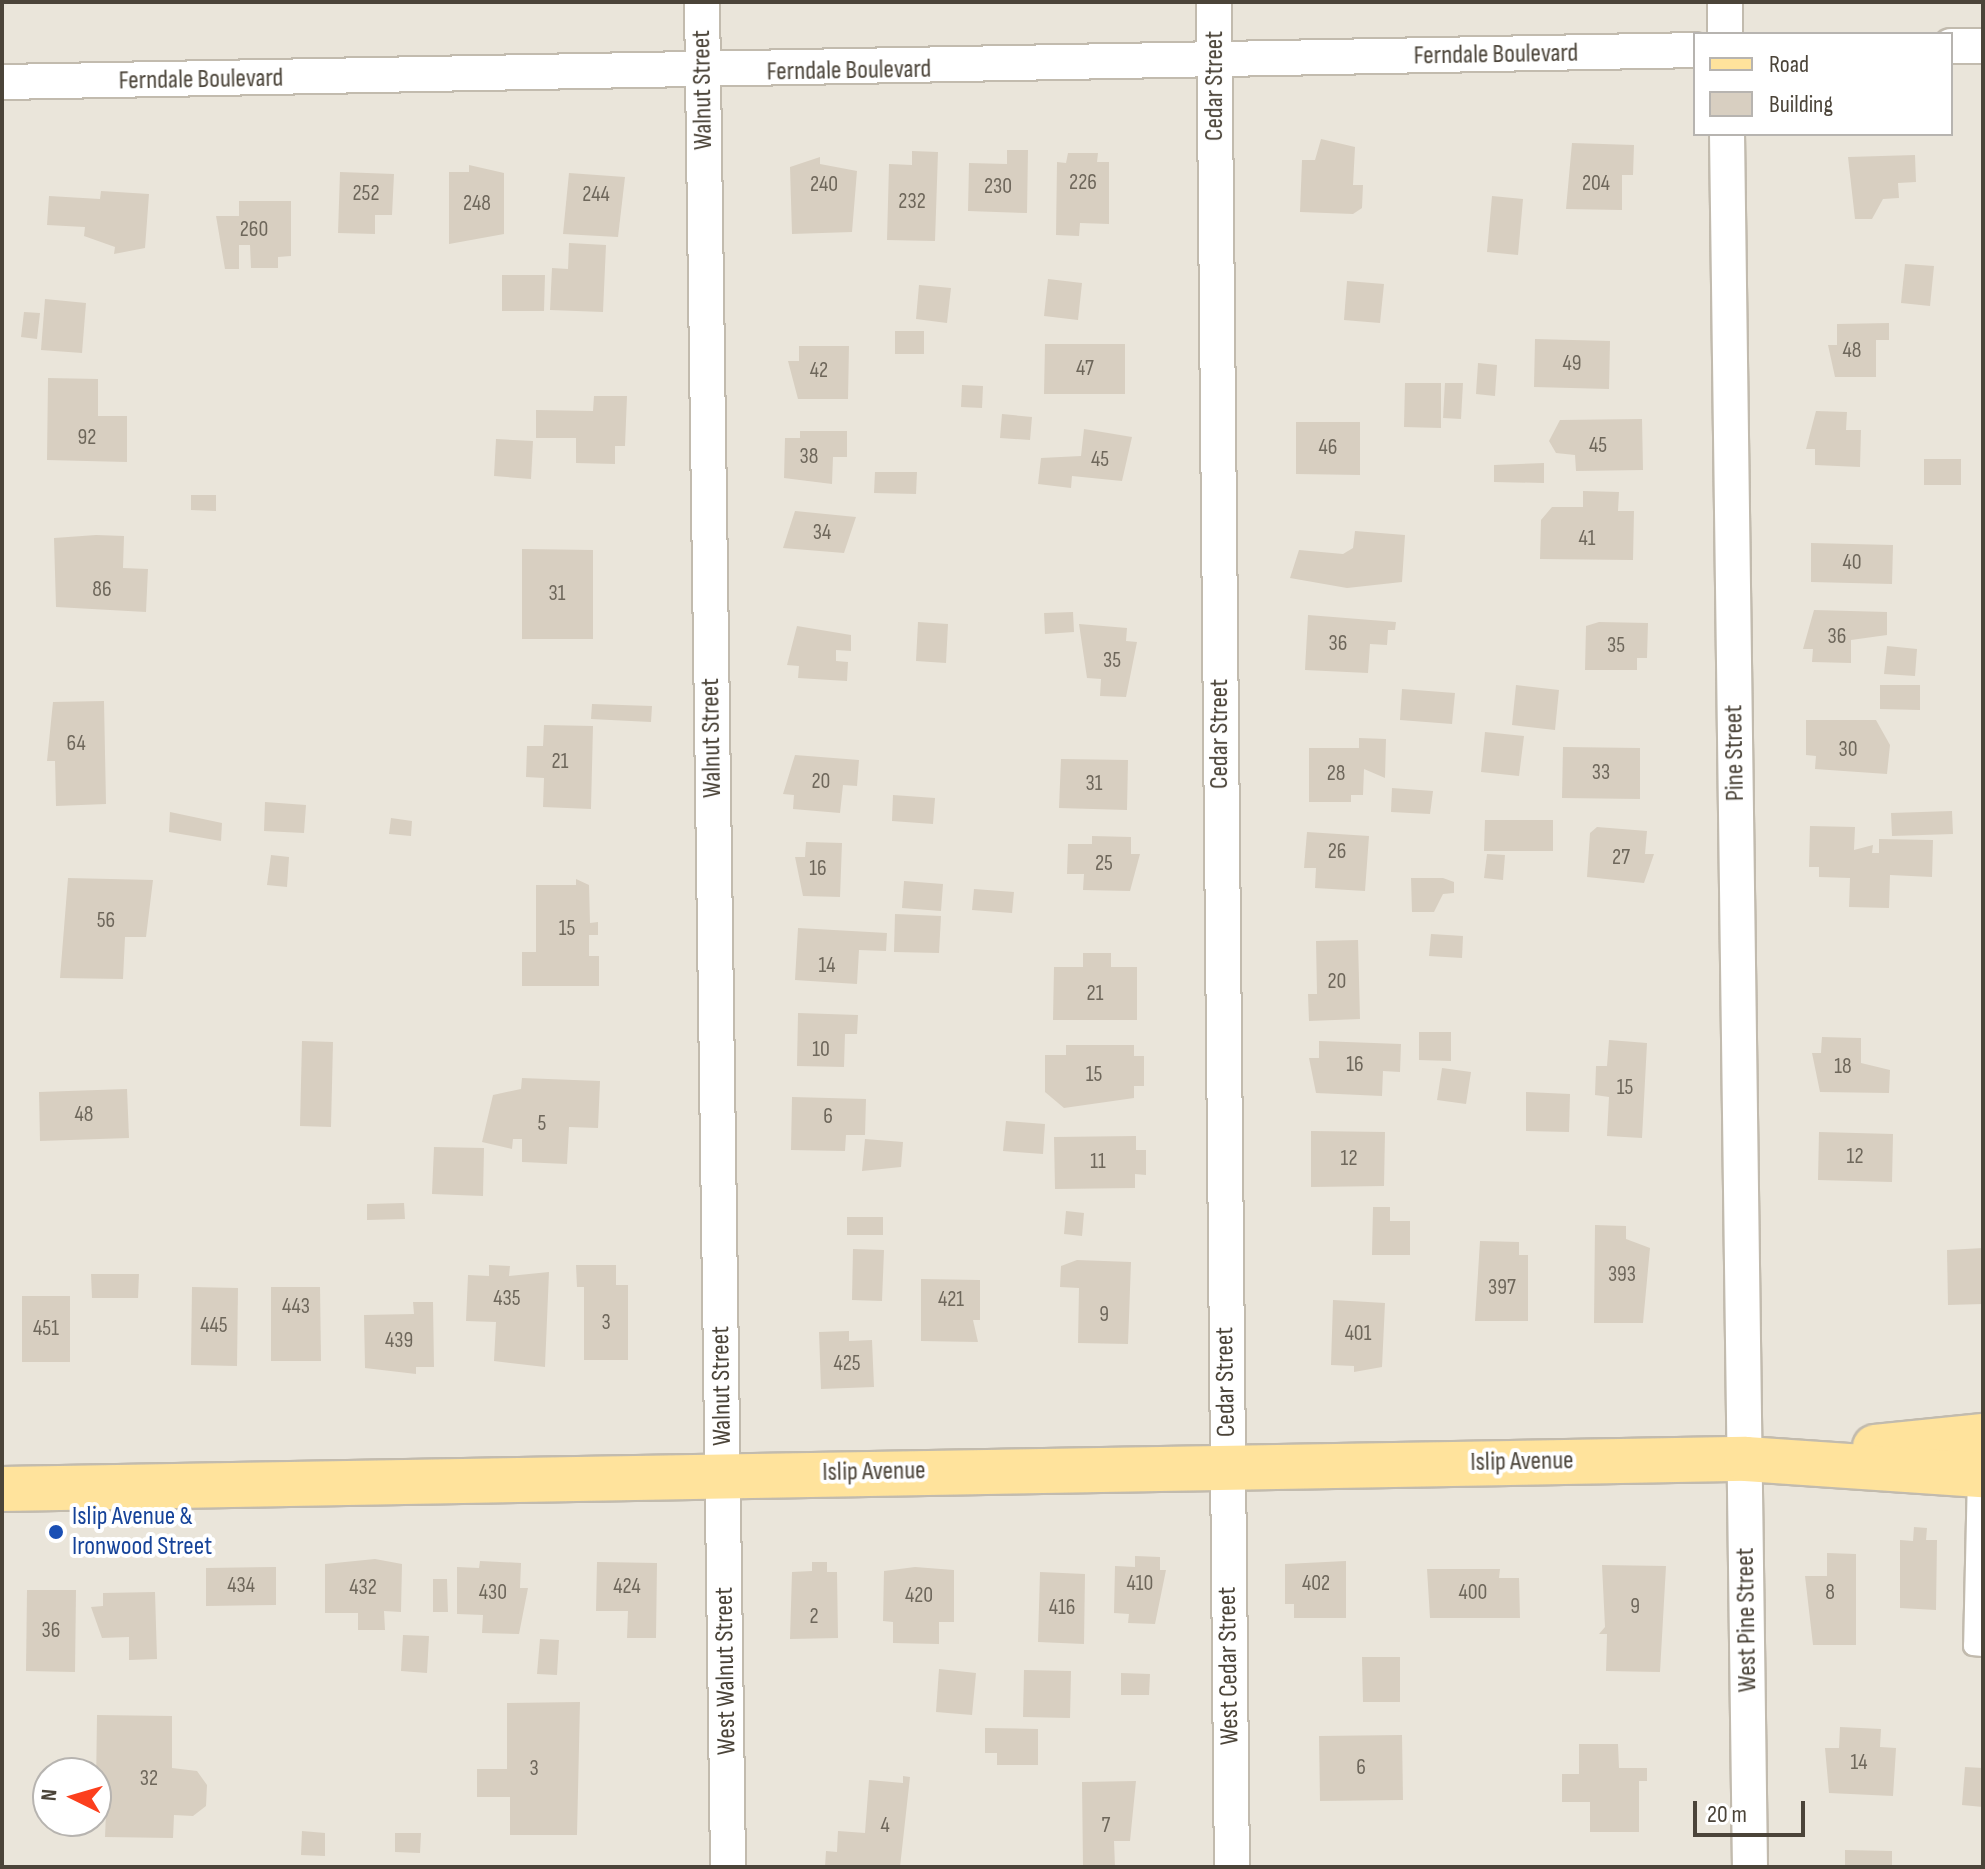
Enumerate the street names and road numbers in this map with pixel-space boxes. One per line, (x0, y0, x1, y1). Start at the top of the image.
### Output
street label: Walnut Street (686, 30, 720, 150)
street label: Cedar Street (1199, 31, 1231, 141)
street label: Ferndale Boulevard (1413, 38, 1579, 72)
street label: Ferndale Boulevard (766, 54, 932, 88)
street label: Ferndale Boulevard (118, 63, 284, 97)
street label: Walnut Street (695, 678, 729, 798)
street label: Cedar Street (1204, 679, 1236, 789)
street label: Pine Street (1719, 705, 1751, 801)
street label: Walnut Street (705, 1326, 739, 1446)
street label: Cedar Street (1209, 1327, 1243, 1437)
street label: Islip Avenue (1470, 1446, 1574, 1478)
street label: Islip Avenue (822, 1456, 926, 1488)
street label: West Pine Street (1730, 1547, 1764, 1693)
street label: West Walnut Street (709, 1587, 743, 1755)
street label: West Cedar Street (1212, 1587, 1246, 1745)

